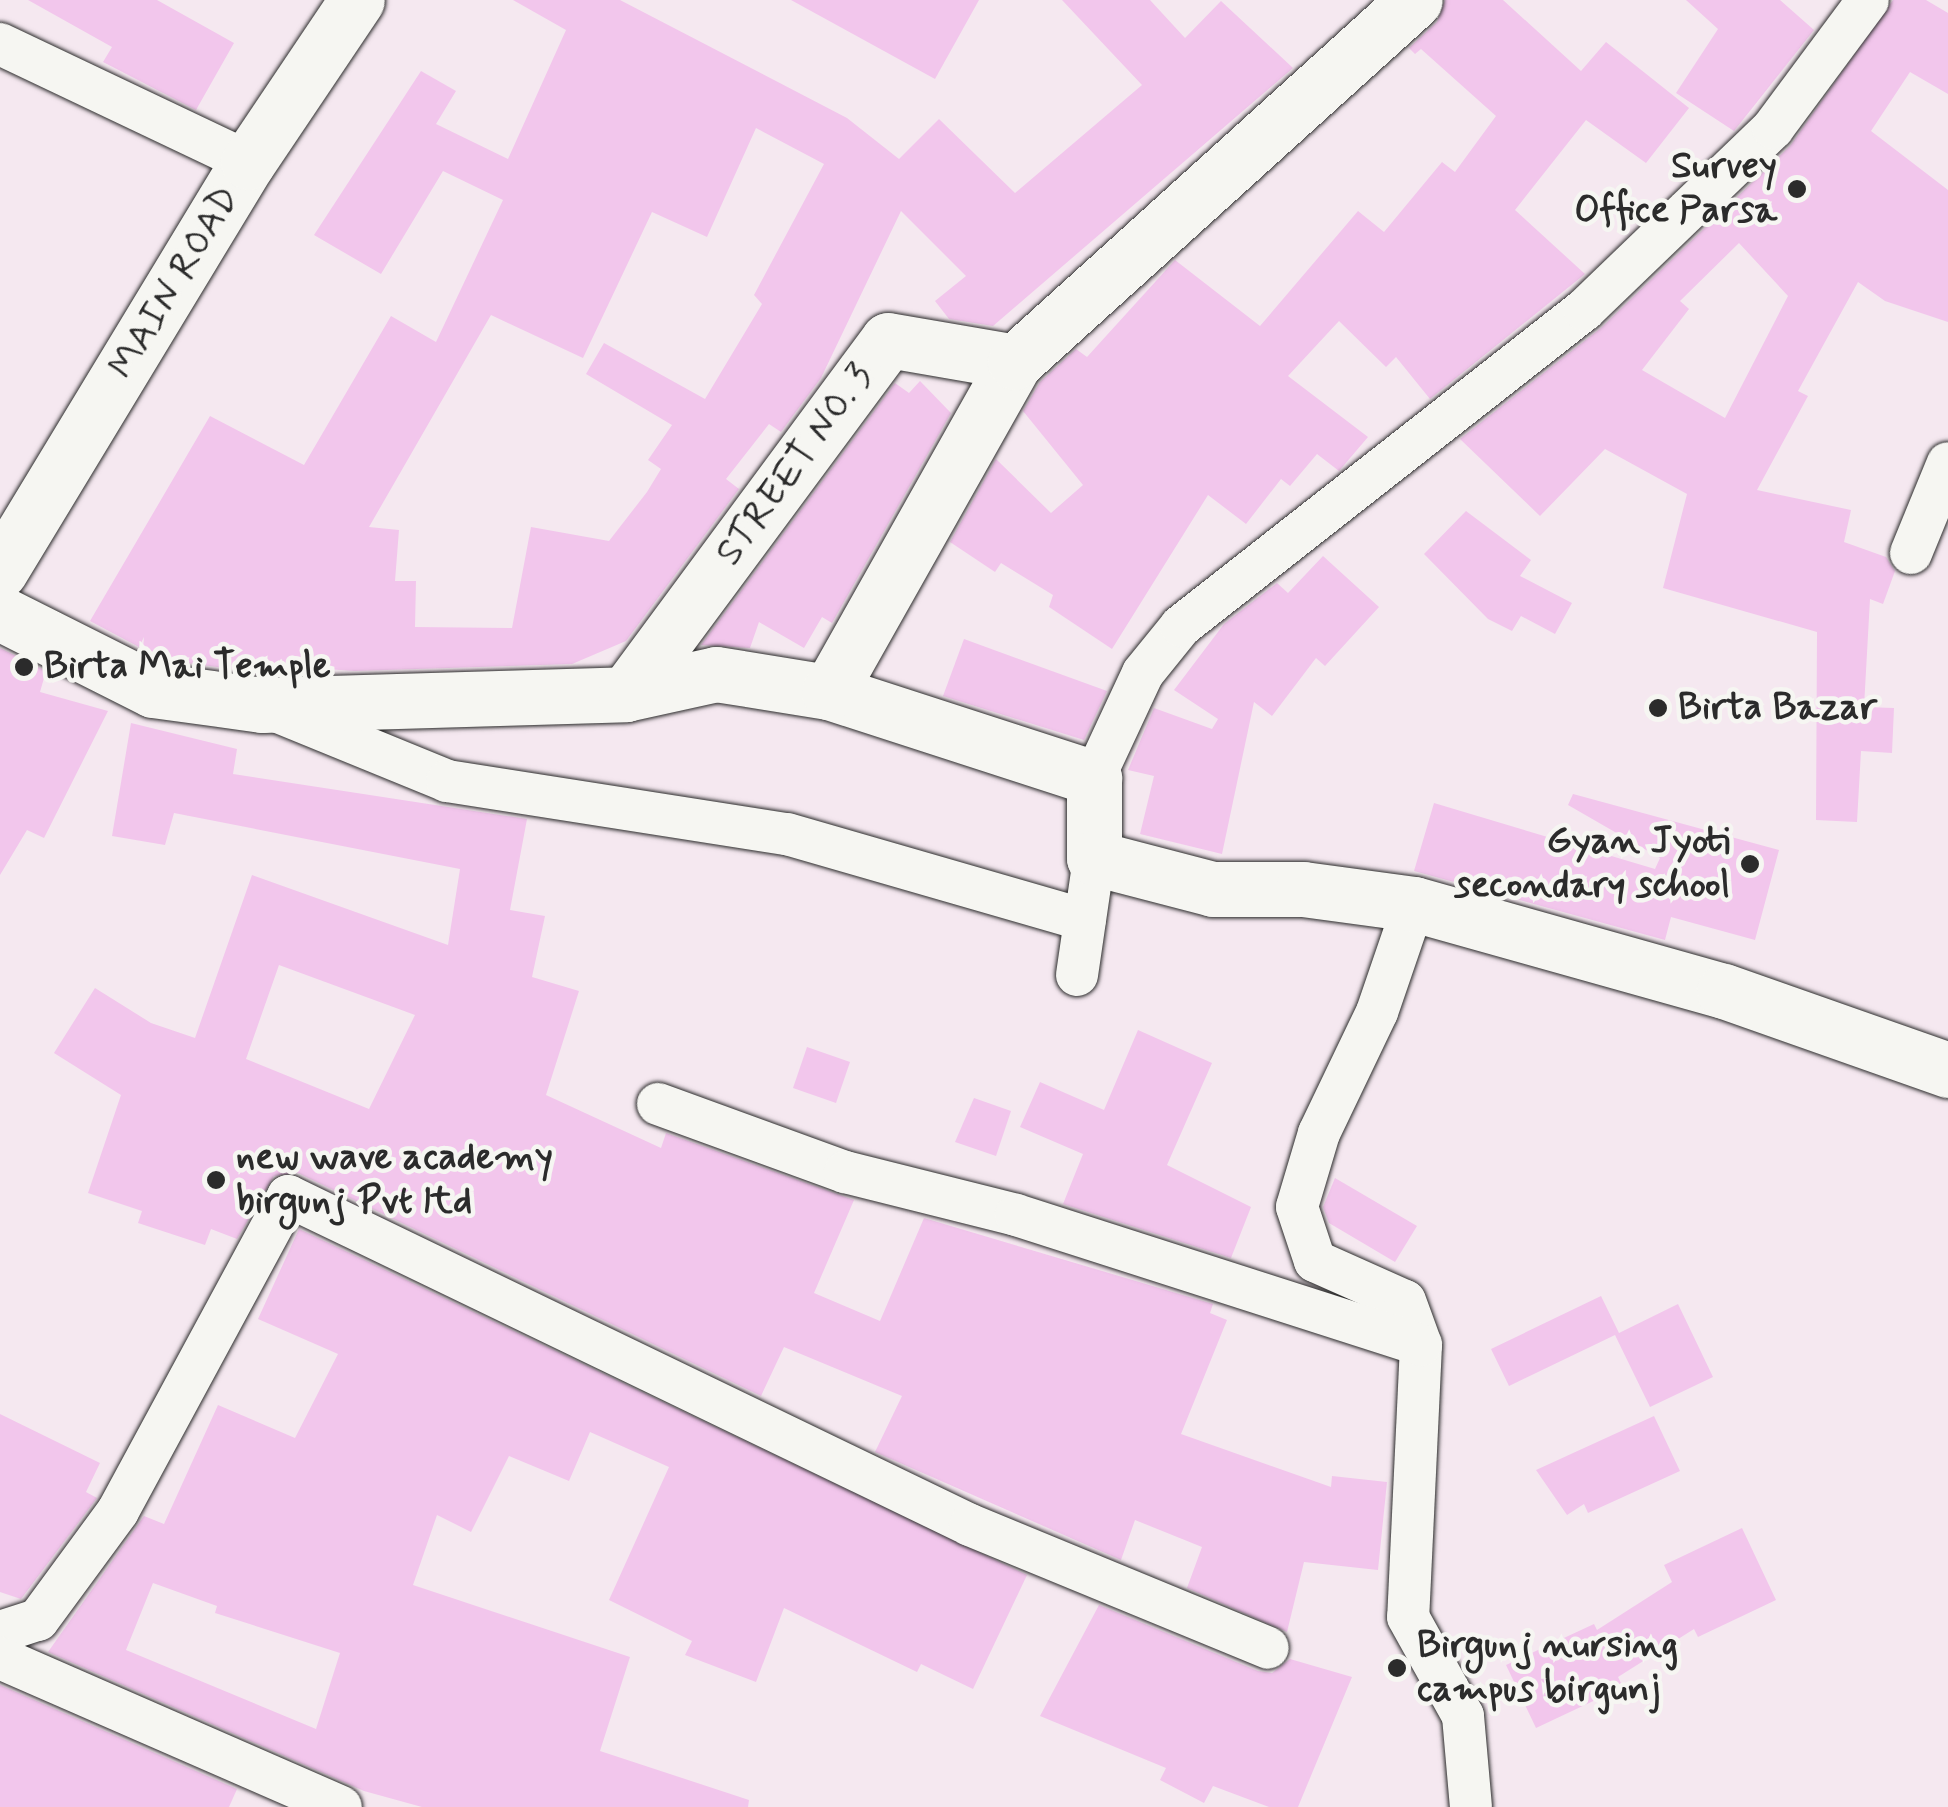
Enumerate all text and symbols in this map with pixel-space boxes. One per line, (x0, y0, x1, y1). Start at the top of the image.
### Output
place label: Survey Office Parsa (1582, 144, 1777, 233)
marker: Survey Office Parsa (1786, 178, 1808, 200)
street label: MAIN ROAD (101, 180, 249, 386)
street label: STREET NO. 3 (706, 355, 884, 575)
place label: Birta Mai Temple (44, 644, 323, 690)
marker: Birta Mai Temple (13, 656, 35, 678)
place label: Birta Bazar (1678, 685, 1873, 731)
marker: Birta Bazar (1647, 697, 1669, 719)
place label: Gyan Jyoti secondary school (1454, 819, 1730, 908)
marker: Gyan Jyoti secondary school (1739, 853, 1761, 875)
place label: new wave academy birgunj Pvt ltd (236, 1135, 551, 1224)
marker: new wave academy birgunj Pvt ltd (205, 1169, 227, 1191)
place label: Birgunj nursing campus birgunj (1417, 1623, 1656, 1712)
marker: Birgunj nursing campus birgunj (1386, 1657, 1408, 1679)

